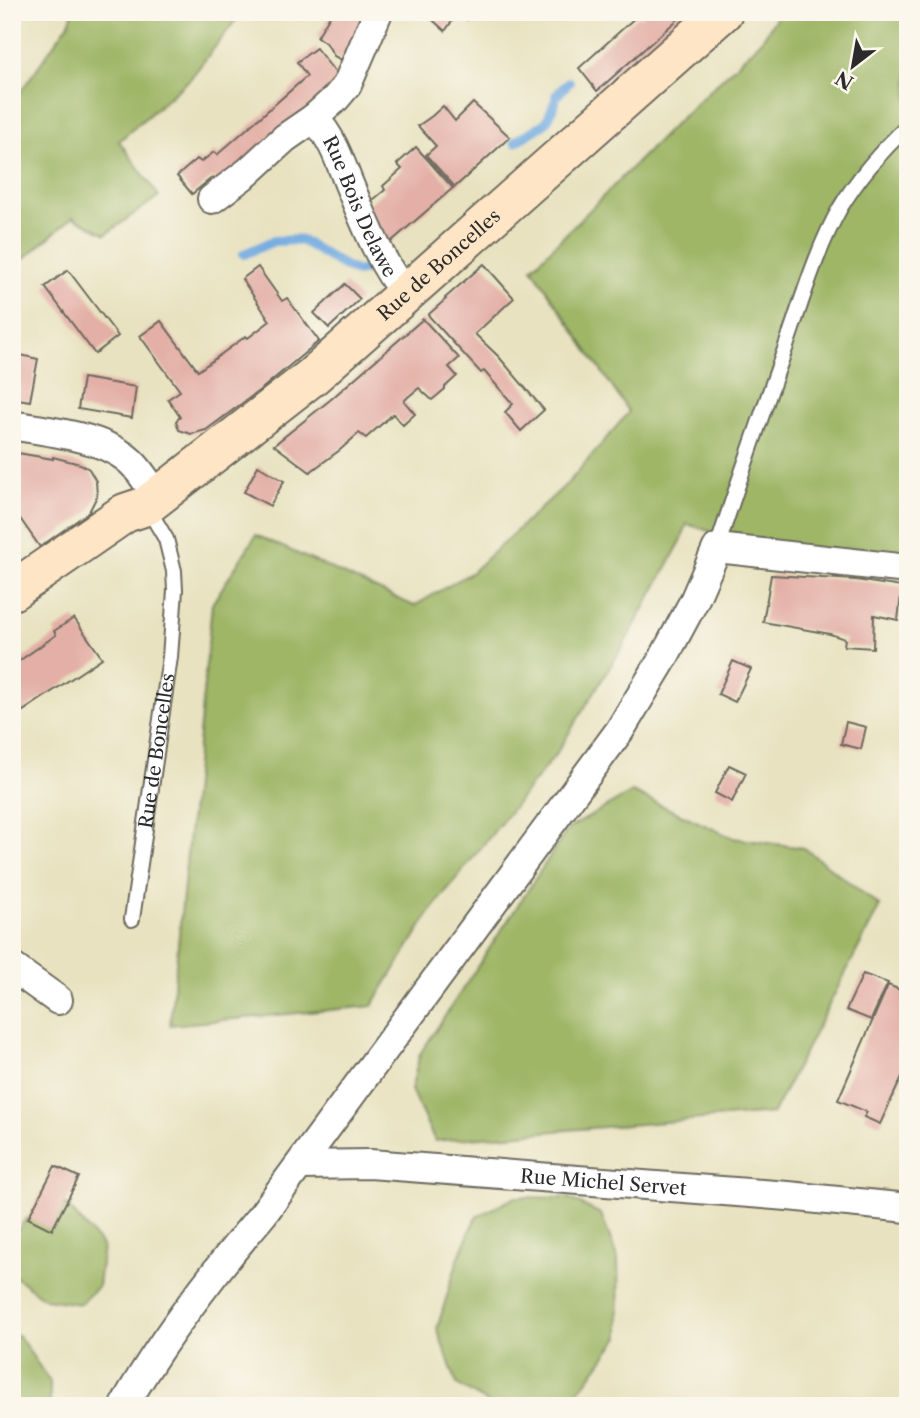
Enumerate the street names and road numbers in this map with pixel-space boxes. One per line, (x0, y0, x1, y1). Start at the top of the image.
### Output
street label: Rue Bois Delawe (318, 132, 402, 281)
street label: Rue de Boncelles (372, 204, 505, 325)
street label: Rue de Boncelles (134, 672, 179, 830)
street label: Rue Michel Servet (519, 1164, 688, 1200)

